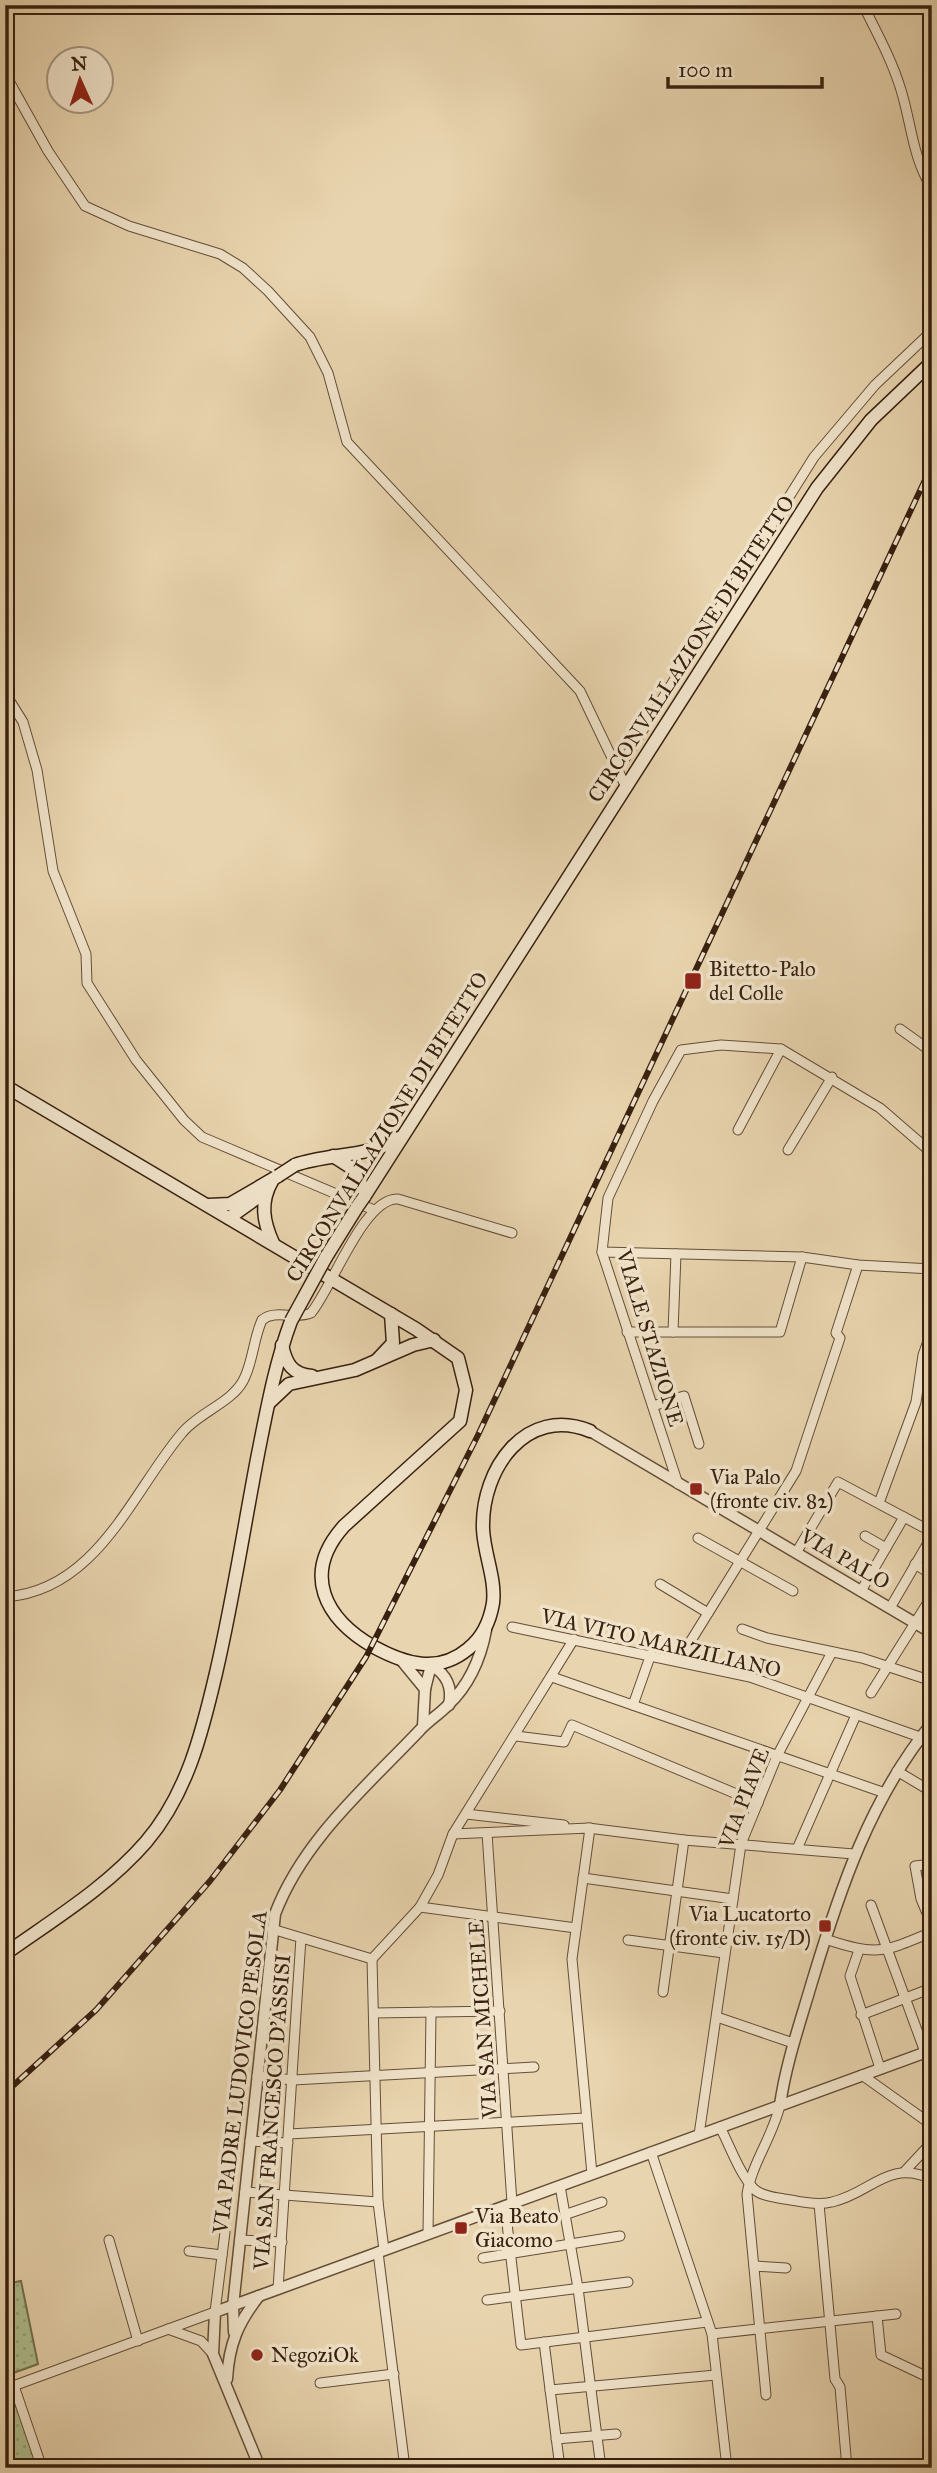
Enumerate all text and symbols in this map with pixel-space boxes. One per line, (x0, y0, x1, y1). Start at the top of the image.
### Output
north arrow (46, 46, 116, 116)
scale bar (668, 46, 822, 90)
text: N (70, 52, 88, 75)
text: 100 m (678, 57, 733, 83)
street label: CIRCONVALLAZIONE DI BITETTO (582, 491, 800, 807)
place label: Bitetto-Palo del Colle (709, 956, 816, 1006)
street label: CIRCONVALLAZIONE DI BITETTO (280, 967, 494, 1287)
marker: Bitetto-Palo del Colle (683, 971, 703, 991)
street label: VIALE STAZIONE (610, 1246, 689, 1430)
place label: Via Palo (fronte civ. 82) (709, 1464, 834, 1514)
marker: Via Palo (fronte civ. 82) (688, 1481, 704, 1497)
street label: VIA PALO (795, 1522, 895, 1595)
street label: VIA VITO MARZILIANO (537, 1602, 784, 1683)
street label: VIA PIAVE (713, 1744, 775, 1853)
place label: Via Lucatorto (fronte civ. 15/D) (669, 1901, 811, 1951)
street label: VIA PADRE LUDOVICO PESOLA (207, 1909, 273, 2236)
marker: Via Lucatorto (fronte civ. 15/D) (817, 1918, 833, 1934)
street label: VIA SAN MICHELE (463, 1919, 503, 2120)
street label: VIA SAN FRANCESCO D'ASSISI (248, 1953, 296, 2272)
place label: Via Beato Giacomo (474, 2203, 559, 2253)
marker: Via Beato Giacomo (453, 2220, 469, 2236)
place label: NegoziOk (271, 2342, 359, 2368)
marker: NegoziOk (249, 2347, 265, 2363)

